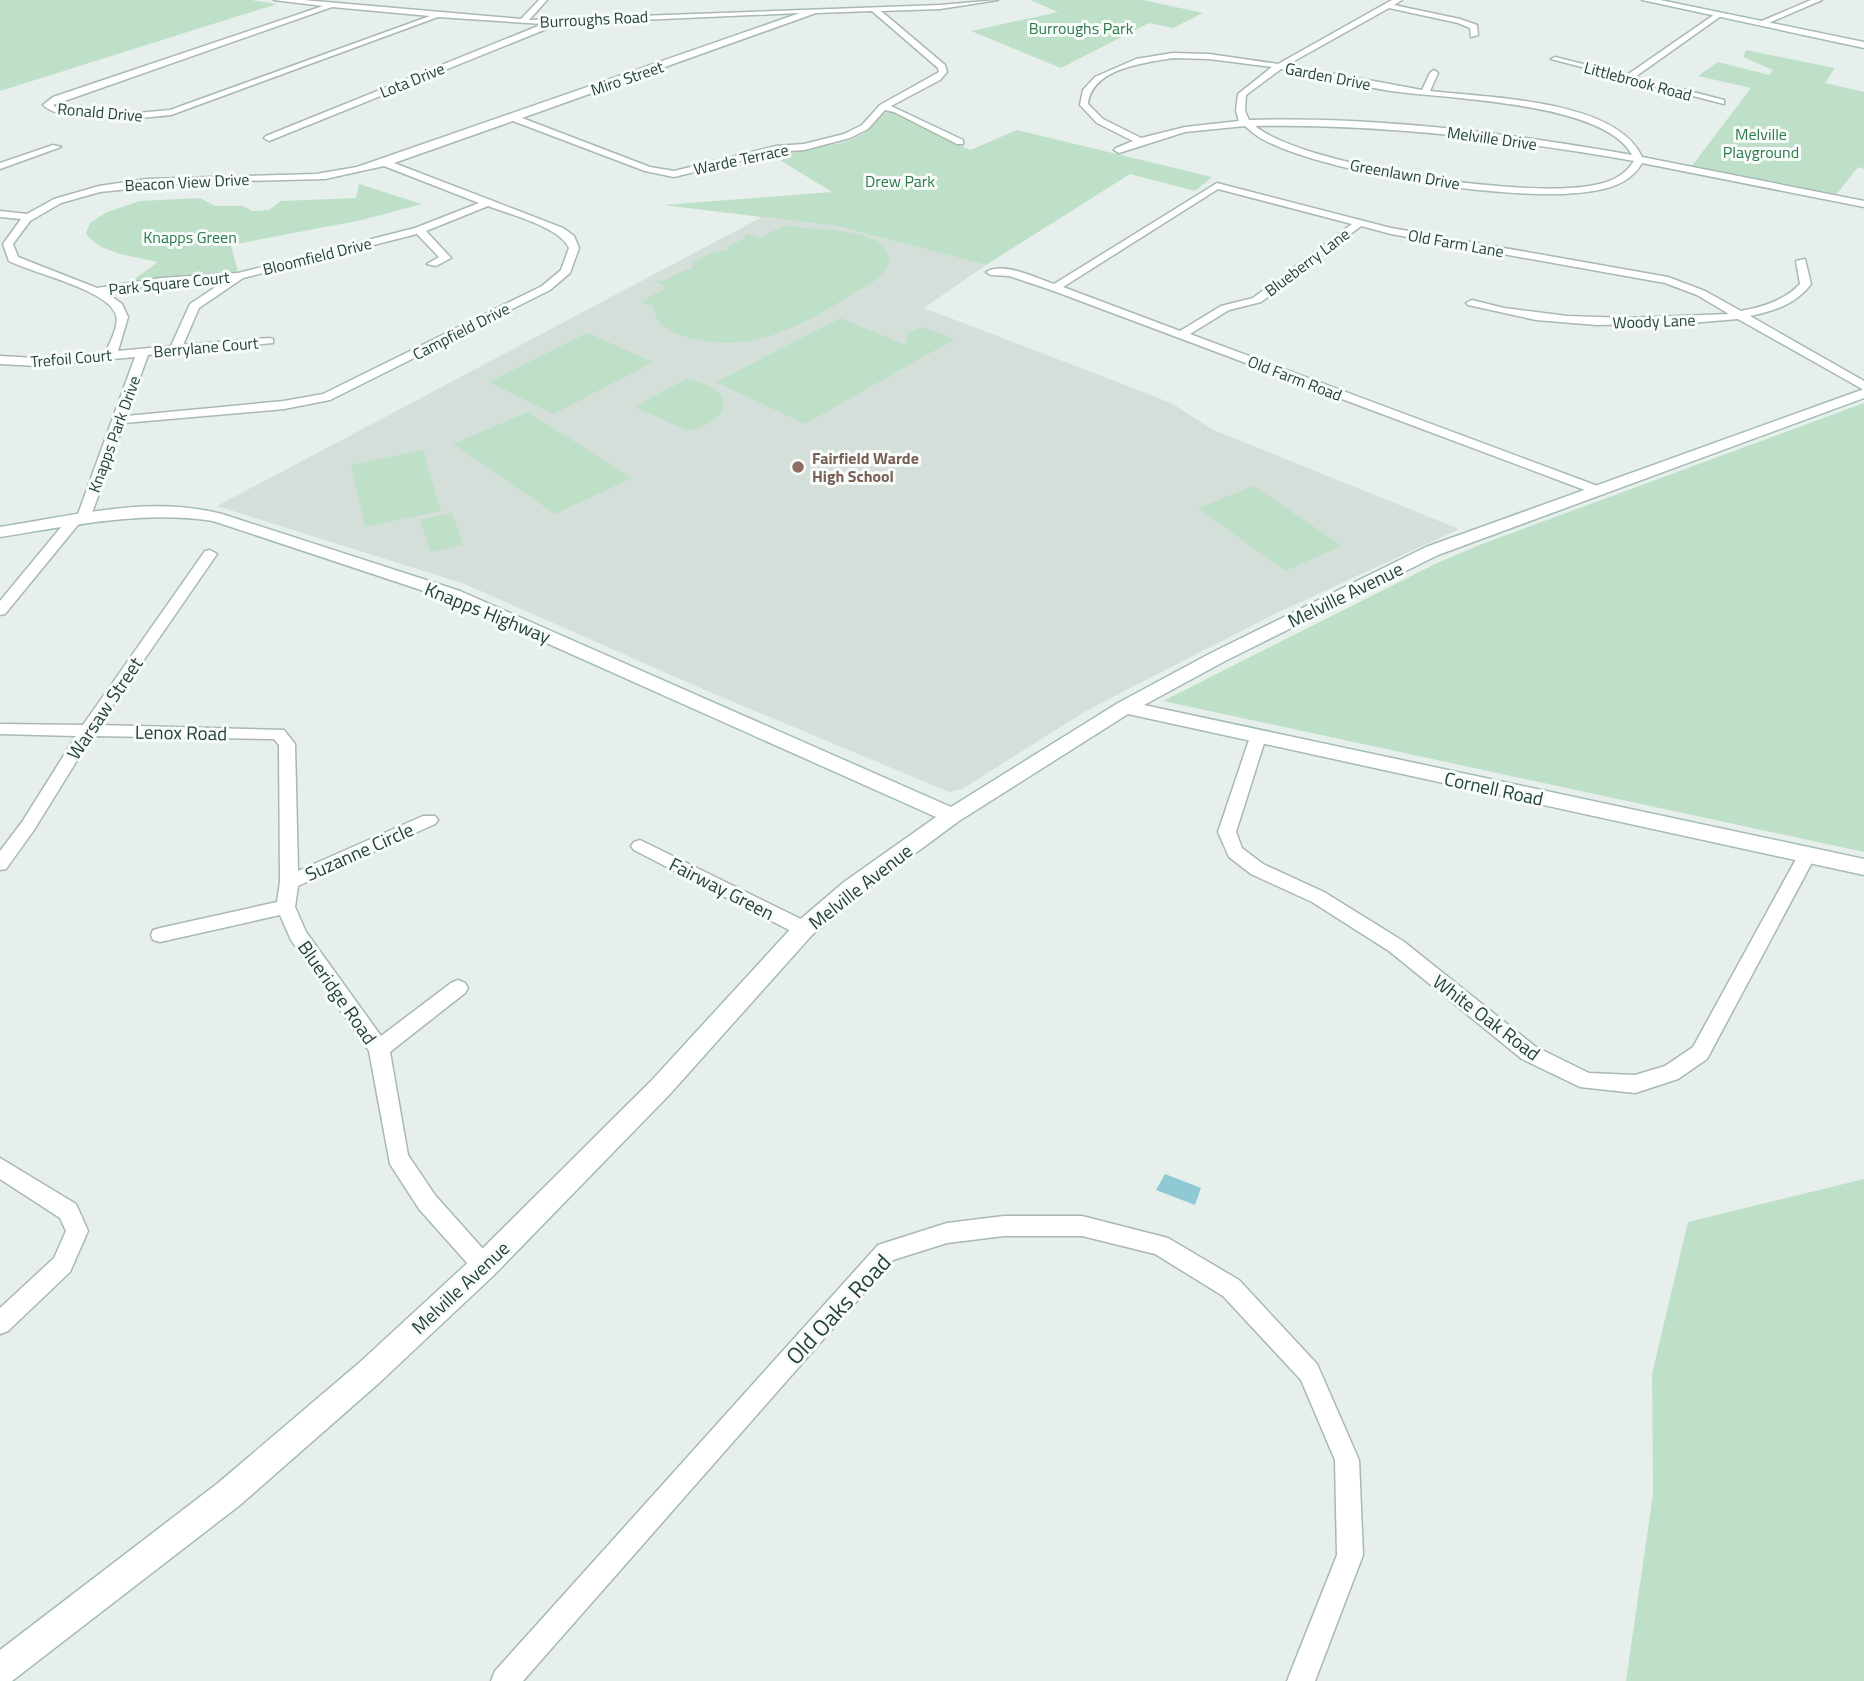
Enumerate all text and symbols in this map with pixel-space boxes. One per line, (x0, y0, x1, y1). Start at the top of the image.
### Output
street label: Burroughs Road (539, 4, 649, 34)
park label: Burroughs Park (1029, 16, 1134, 40)
street label: Miro Street (587, 54, 667, 102)
street label: Littlebrook Road (1581, 55, 1695, 107)
street label: Lota Drive (376, 56, 448, 104)
street label: Garden Drive (1283, 56, 1373, 96)
street label: Ronald Drive (56, 96, 144, 128)
street label: Melville Drive (1446, 120, 1538, 156)
park label: Melville Playground (1723, 122, 1799, 164)
street label: Warde Terrace (691, 137, 791, 181)
street label: Greenlawn Drive (1348, 153, 1462, 195)
street label: Beacon View Drive (124, 167, 250, 197)
park label: Drew Park (865, 169, 935, 193)
street label: Blueberry Lane (1259, 222, 1355, 302)
street label: Old Farm Lane (1406, 223, 1506, 263)
park label: Knapps Green (143, 225, 237, 249)
street label: Bloomfield Drive (260, 231, 374, 281)
street label: Park Square Court (107, 265, 231, 301)
street label: Campfield Drive (408, 296, 514, 366)
street label: Woody Lane (1612, 308, 1696, 334)
street label: Berrylane Court (153, 330, 260, 364)
street label: Trefoil Court (29, 342, 113, 374)
street label: Old Farm Road (1244, 349, 1346, 407)
street label: Knapps Park Drive (82, 372, 146, 496)
place label: Fairfield Warde High School (812, 446, 919, 488)
marker: Fairfield Warde High School (790, 459, 806, 475)
street label: Melville Avenue (1282, 554, 1408, 634)
street label: Knapps Highway (421, 574, 555, 650)
street label: Warsaw Street (59, 650, 149, 765)
street label: Lenox Road (134, 717, 228, 747)
street label: Cornell Road (1442, 763, 1546, 813)
street label: Suzanne Circle (300, 814, 418, 888)
street label: Melville Avenue (802, 836, 918, 936)
street label: Fairway Green (665, 849, 779, 927)
street label: Blueridge Road (291, 934, 385, 1050)
street label: White Oak Road (1427, 967, 1547, 1067)
street label: Melville Avenue (404, 1234, 516, 1340)
street label: Old Oaks Road (777, 1246, 899, 1372)

